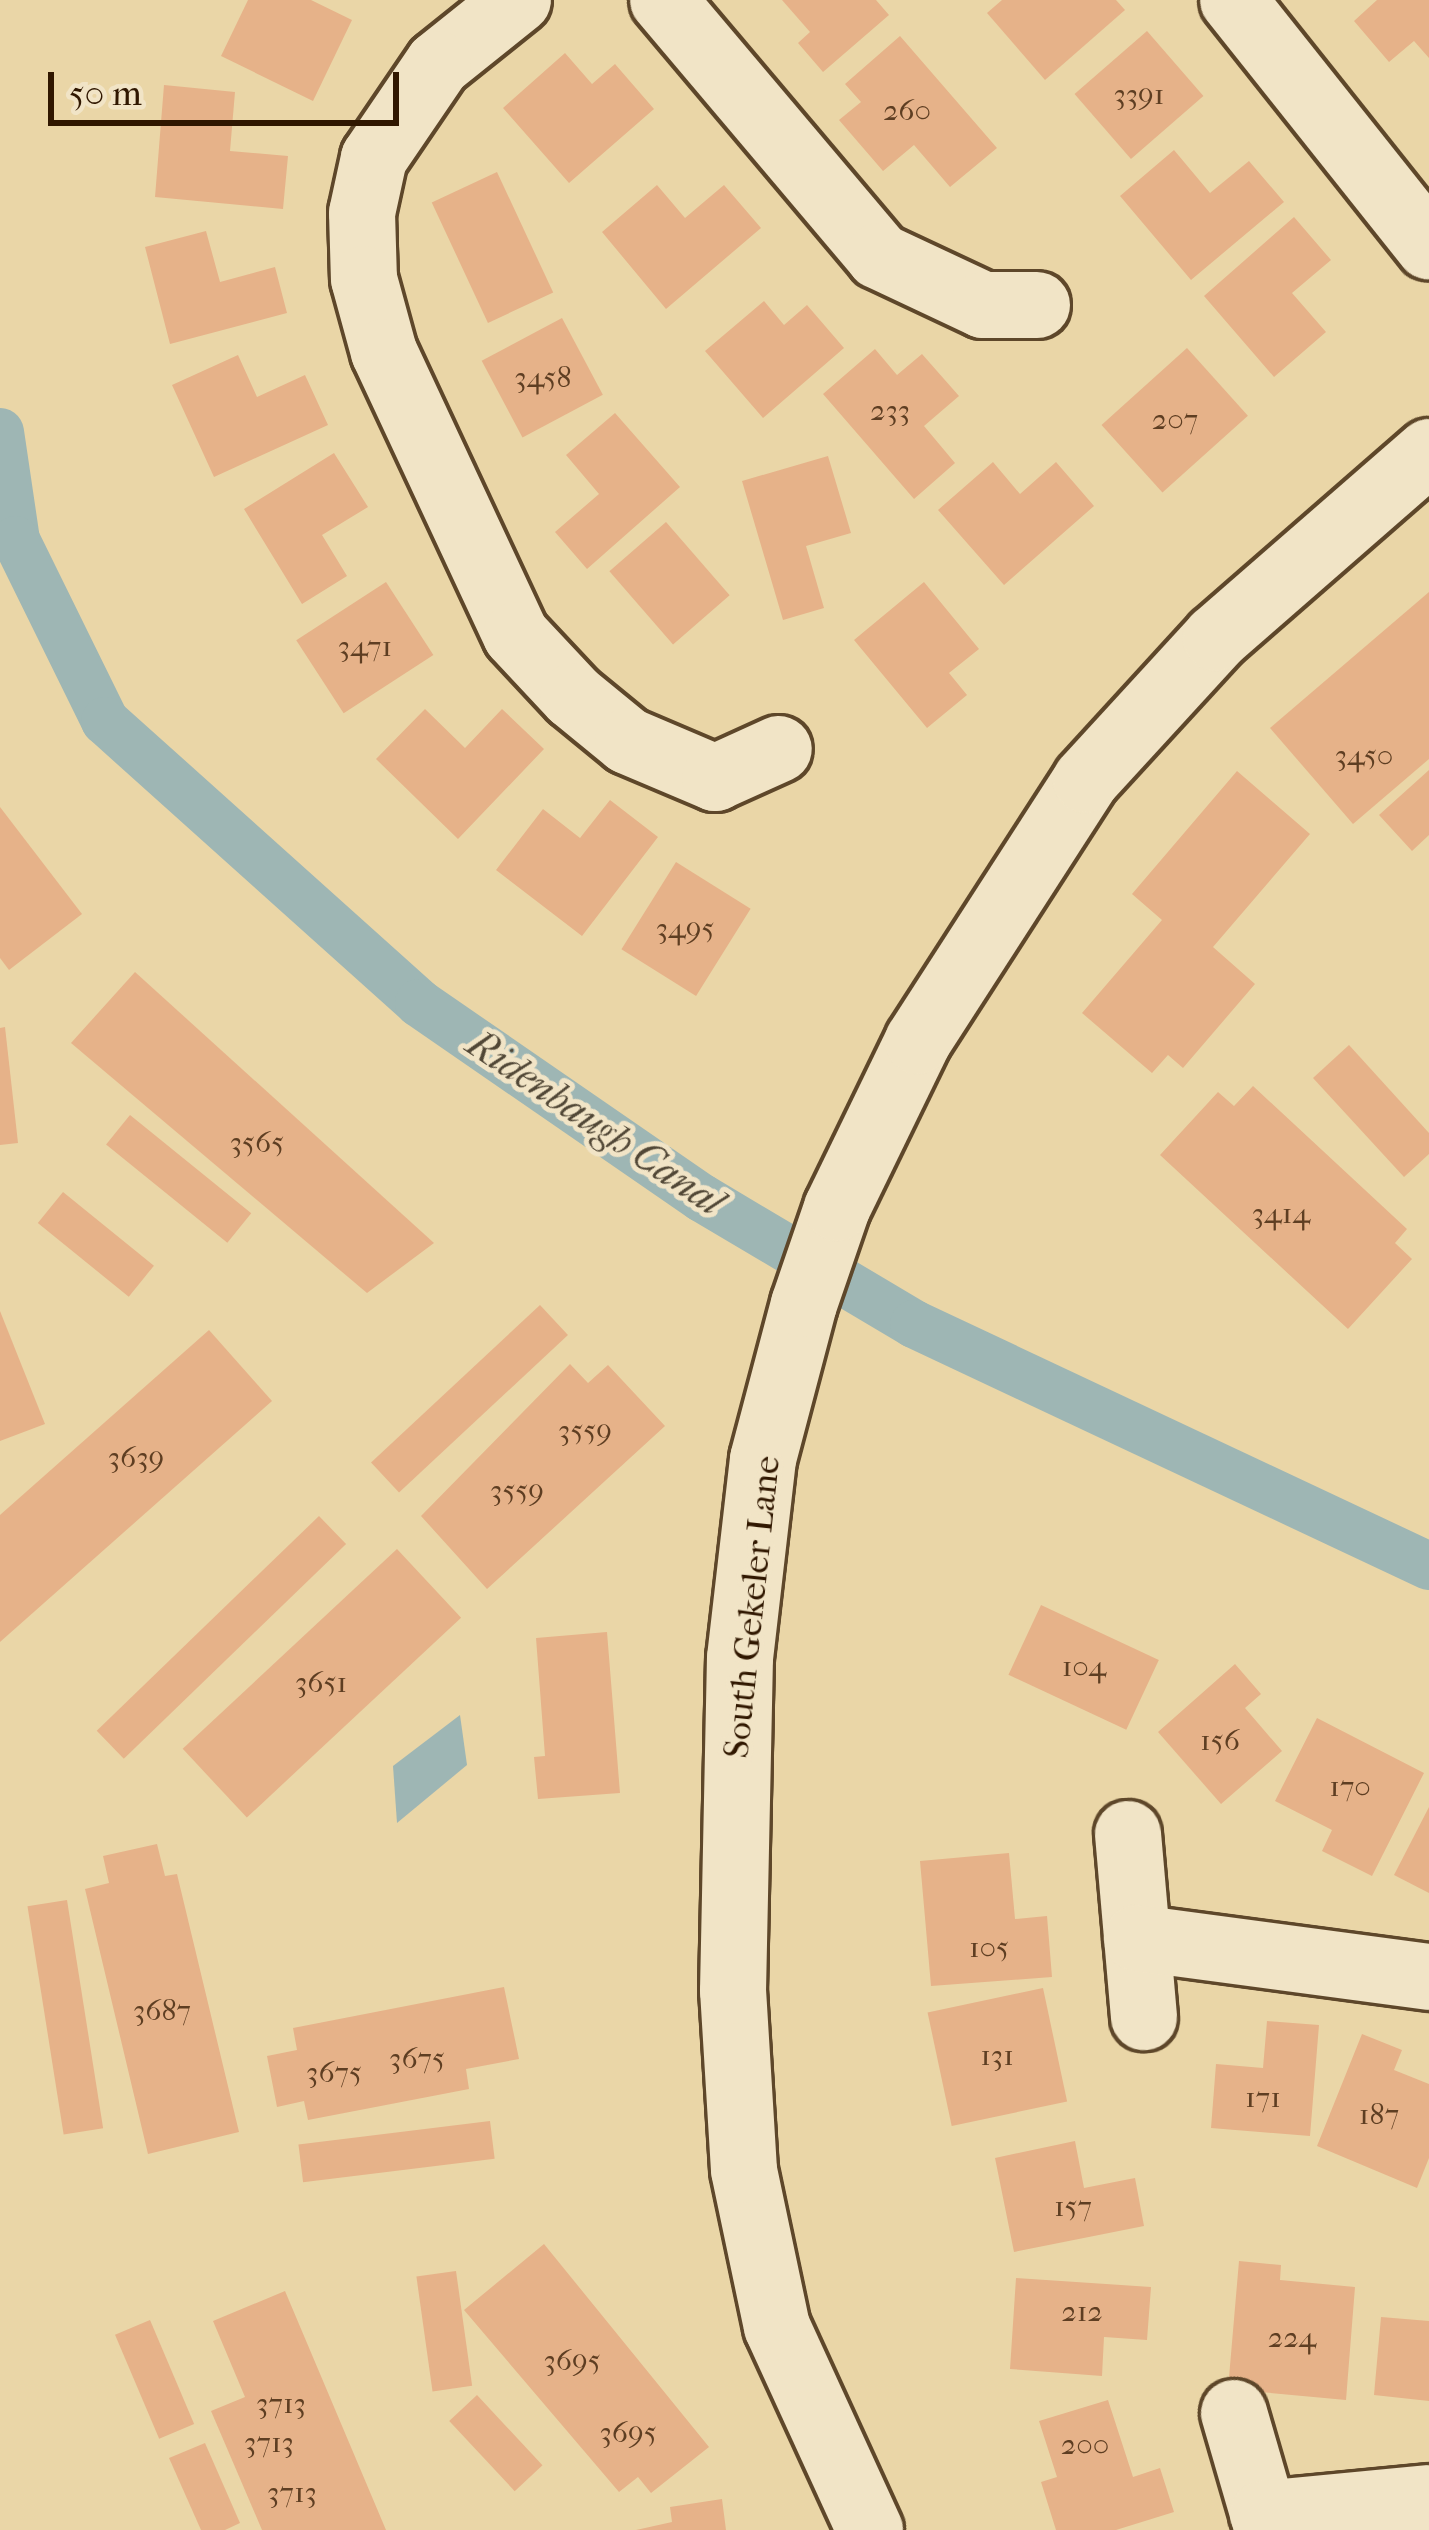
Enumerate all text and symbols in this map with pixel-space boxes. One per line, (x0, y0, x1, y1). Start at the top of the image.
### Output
scale bar (54, 48, 405, 122)
text: 50 m (69, 72, 142, 114)
house number: 3391 (1113, 77, 1165, 113)
house number: 260 (883, 93, 931, 129)
house number: 3458 (514, 360, 572, 396)
house number: 233 (870, 393, 910, 429)
house number: 207 (1152, 402, 1198, 438)
house number: 3471 (338, 629, 392, 665)
house number: 3450 (1335, 738, 1393, 774)
house number: 3495 (656, 911, 714, 947)
water label: Ridenbaugh Canal (458, 1020, 732, 1226)
house number: 3565 (230, 1125, 284, 1161)
house number: 3414 (1252, 1196, 1310, 1232)
house number: 3559 (558, 1413, 612, 1449)
house number: 3639 (108, 1440, 164, 1476)
street label: South Gekeler Lane (715, 1454, 789, 1760)
house number: 3559 (490, 1473, 544, 1509)
house number: 104 (1062, 1649, 1106, 1685)
house number: 3651 (295, 1665, 347, 1701)
house number: 156 (1200, 1723, 1240, 1759)
house number: 170 (1329, 1769, 1371, 1805)
house number: 105 (969, 1930, 1009, 1966)
house number: 3687 (133, 1993, 191, 2029)
house number: 131 (980, 2038, 1014, 2074)
house number: 3675 (389, 2041, 445, 2077)
house number: 3675 (306, 2055, 362, 2091)
house number: 171 (1245, 2080, 1281, 2116)
house number: 187 (1359, 2097, 1399, 2133)
house number: 157 (1054, 2189, 1092, 2225)
house number: 212 (1061, 2294, 1103, 2330)
house number: 224 (1268, 2320, 1316, 2356)
house number: 3695 (543, 2343, 601, 2379)
house number: 3713 (256, 2386, 306, 2422)
house number: 3695 (599, 2415, 657, 2451)
house number: 3713 (244, 2425, 294, 2461)
house number: 200 (1061, 2427, 1109, 2463)
house number: 3713 (267, 2475, 317, 2511)

